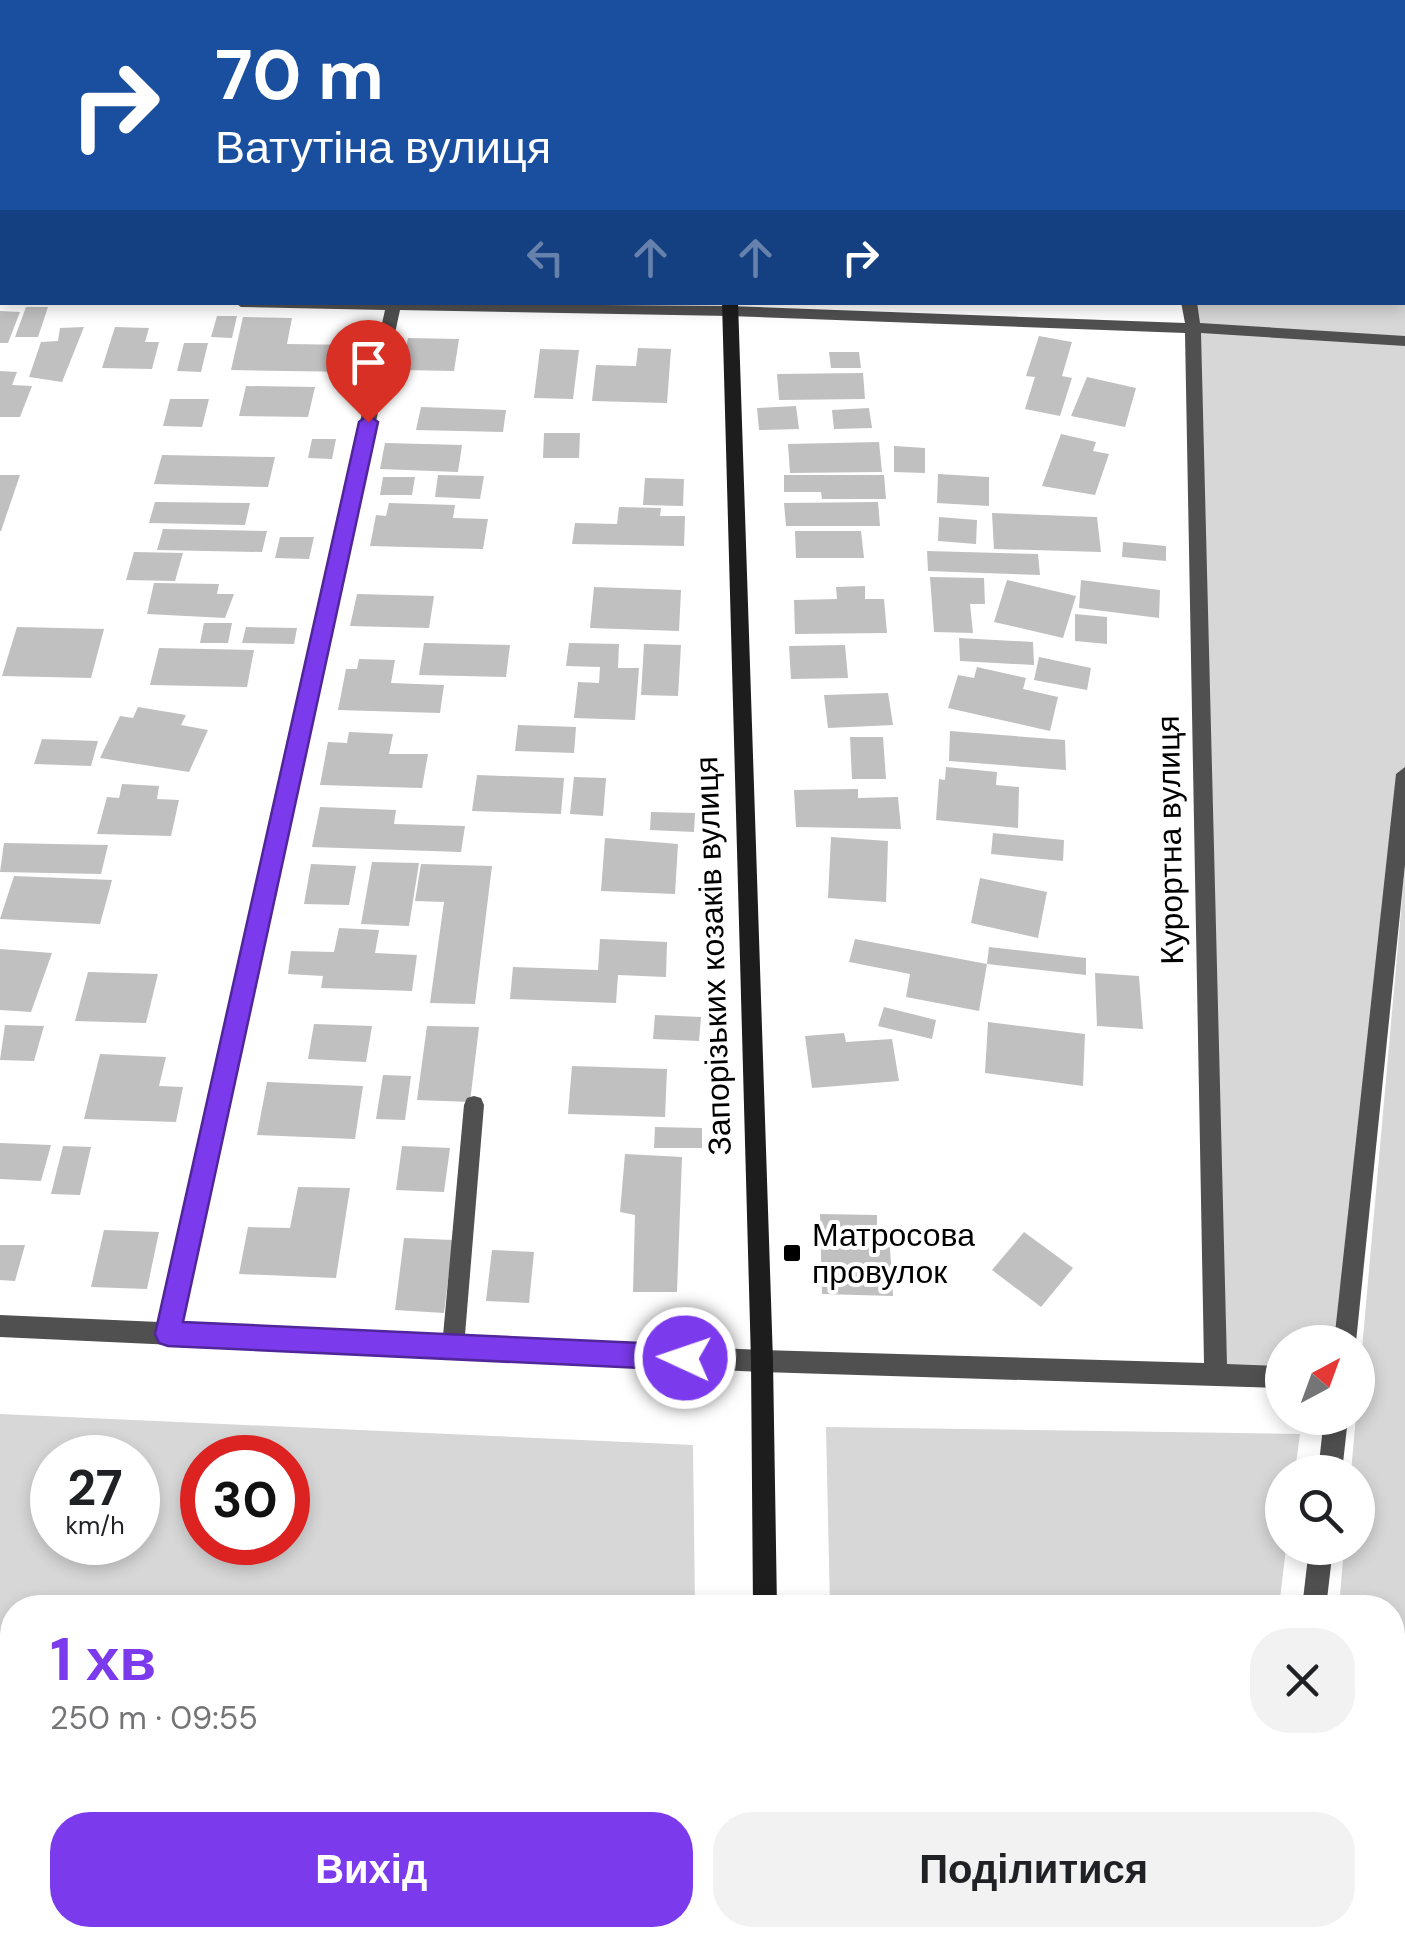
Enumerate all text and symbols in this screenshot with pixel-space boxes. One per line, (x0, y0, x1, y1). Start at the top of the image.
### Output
text: 70 m (215, 30, 384, 121)
icon: right (50, 40, 180, 170)
text: Ватутіна вулиця (215, 118, 551, 177)
icon: left (518, 230, 573, 285)
icon: ahead (623, 230, 678, 285)
icon: ahead (728, 230, 783, 285)
icon: right (833, 230, 888, 285)
pin (326, 320, 411, 423)
icon: arrive (341, 335, 396, 390)
street label: Курортна вулиця (1147, 715, 1193, 965)
street label: Запорізьких козаків вулиця (685, 756, 741, 1156)
place label: Матросова провулок (812, 1214, 975, 1293)
marker: Матросова провулок (781, 1242, 803, 1264)
position arrow (633, 1306, 737, 1410)
north arrow (1265, 1325, 1375, 1435)
map controls (1265, 1325, 1375, 1565)
speed limit sign: 30 (180, 1435, 310, 1565)
text: 27 (67, 1455, 123, 1521)
button: search (1265, 1455, 1375, 1565)
text: km/h (65, 1509, 125, 1542)
text: 1 хв (50, 1620, 156, 1699)
button: close (1250, 1628, 1355, 1733)
text: 250 m · 09:55 (50, 1697, 258, 1739)
button: Вихід (50, 1812, 693, 1927)
button: Поділитися (713, 1812, 1355, 1927)

